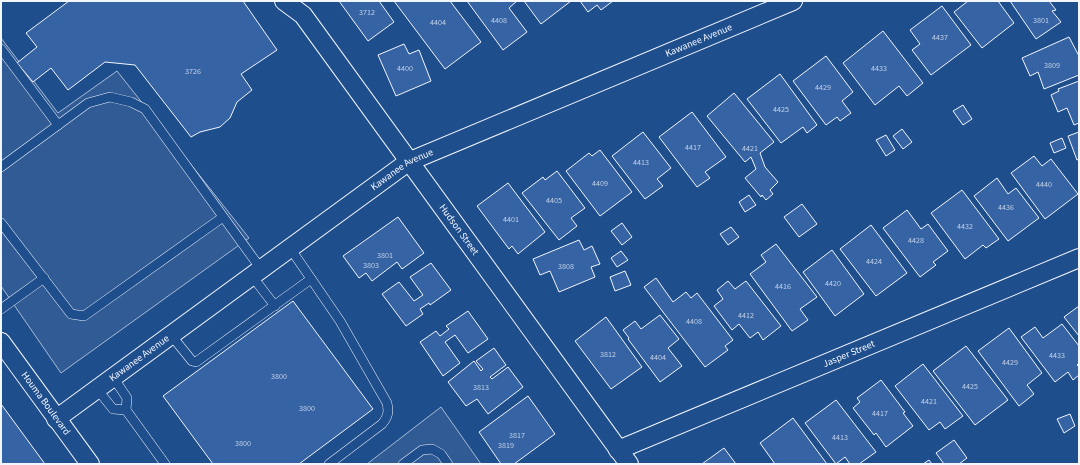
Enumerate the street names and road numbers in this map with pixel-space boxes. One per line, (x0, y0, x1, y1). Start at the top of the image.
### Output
street label: Kawanee Avenue (663, 20, 734, 61)
street label: Kawanee Avenue (368, 145, 435, 194)
street label: Hudson Street (436, 201, 483, 259)
street label: Kawanee Avenue (106, 332, 172, 385)
street label: Jasper Street (821, 337, 878, 371)
street label: Houma Boulevard (18, 369, 74, 438)

